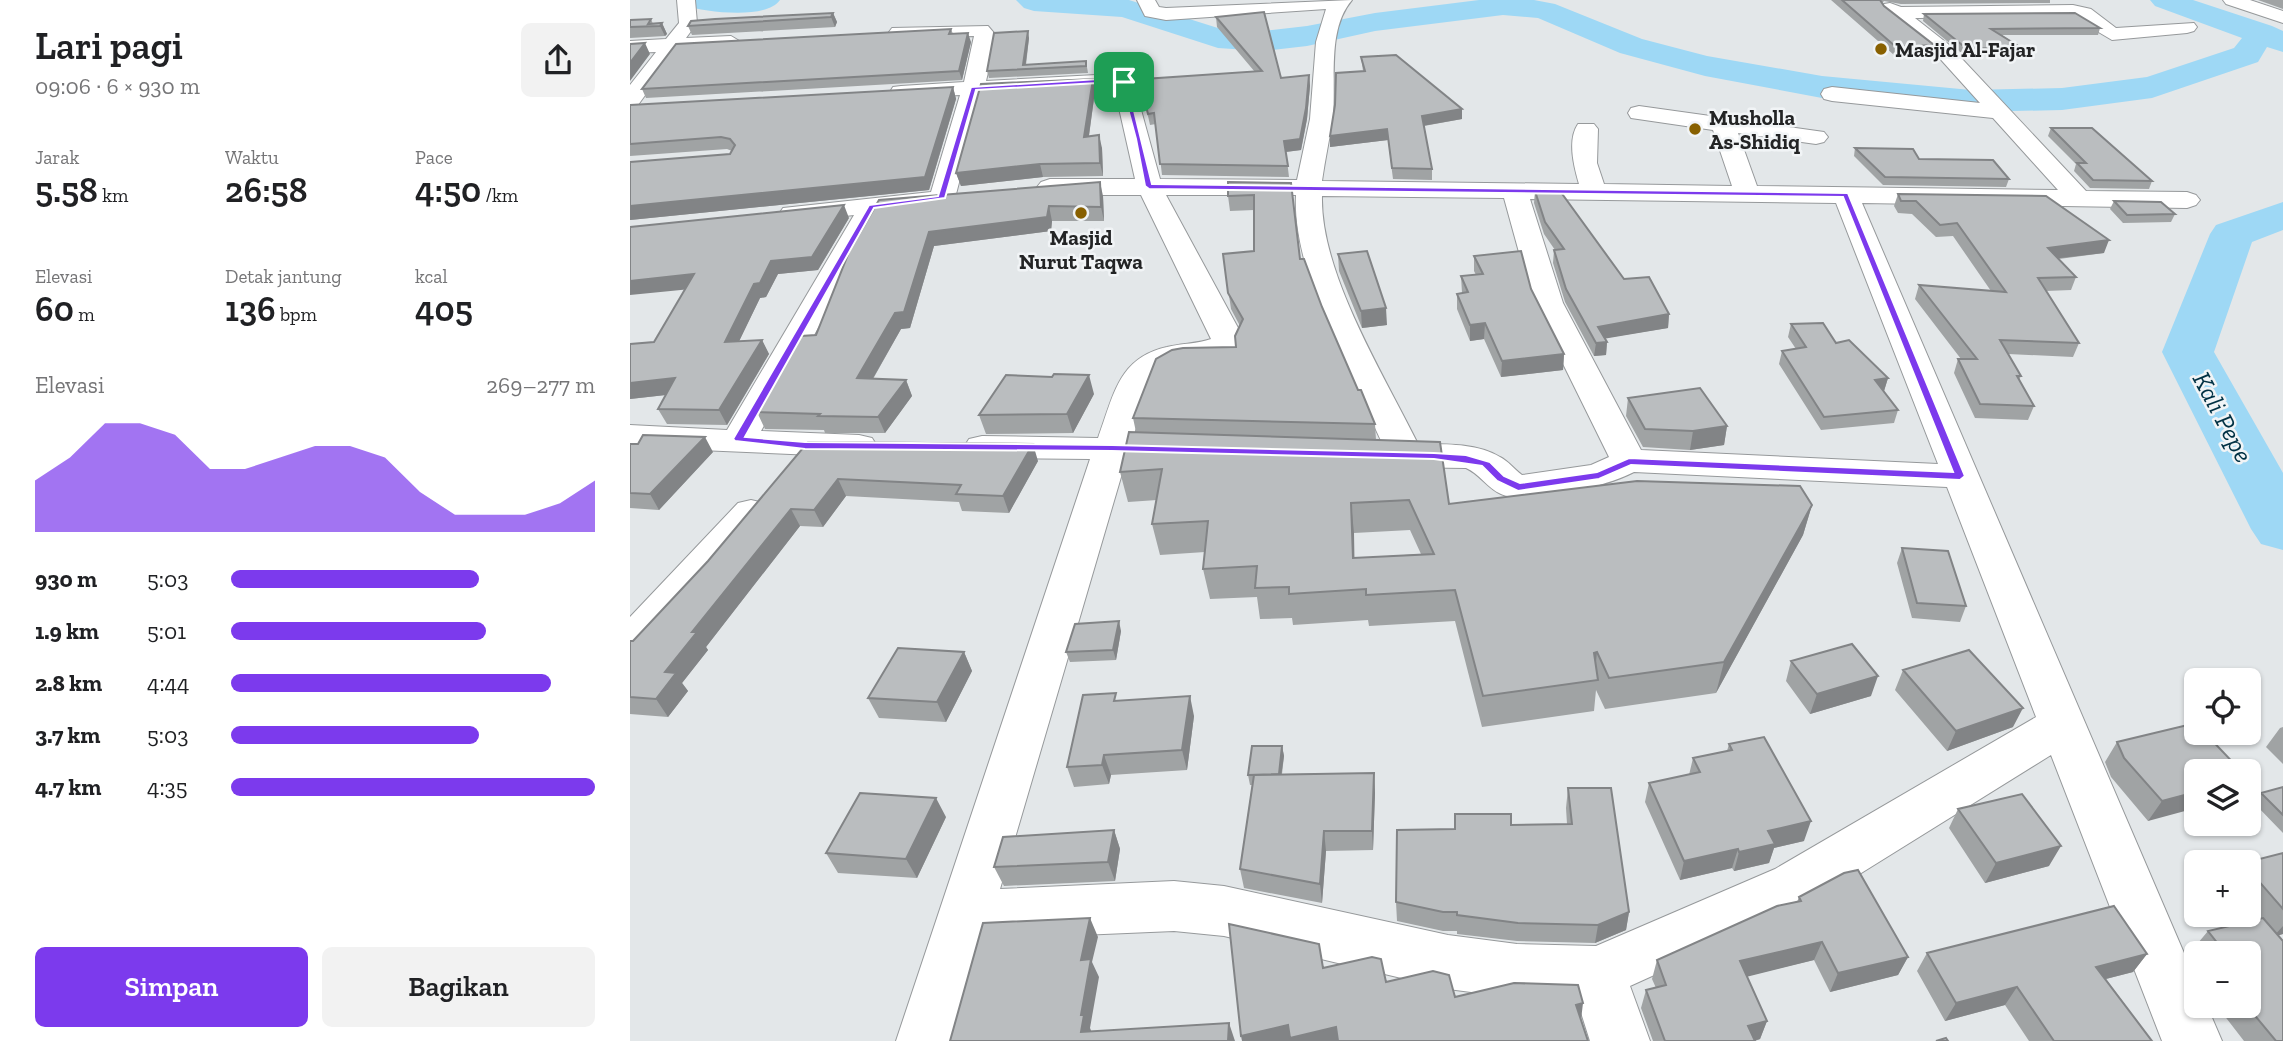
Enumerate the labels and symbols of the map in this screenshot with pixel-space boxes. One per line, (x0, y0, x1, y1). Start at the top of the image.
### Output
place label: Masjid Al-Fajar (1895, 37, 2035, 62)
marker: Masjid Al-Fajar (1873, 41, 1889, 57)
pin (1094, 52, 1154, 112)
place label: Musholla As-Shidiq (1709, 105, 1800, 154)
marker: Musholla As-Shidiq (1687, 121, 1703, 137)
marker: Masjid Nurut Taqwa (1073, 205, 1089, 221)
place label: Masjid Nurut Taqwa (1019, 225, 1143, 274)
water label: Kali Pepe (2186, 366, 2260, 468)

